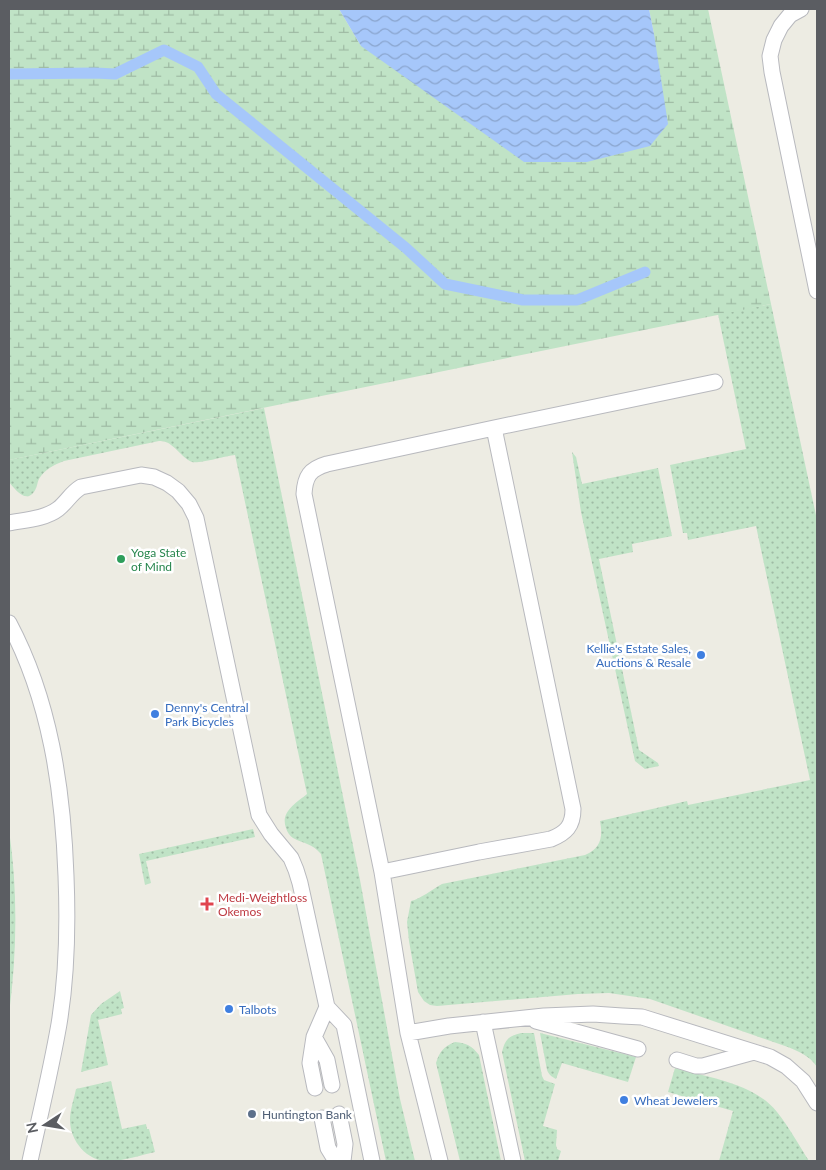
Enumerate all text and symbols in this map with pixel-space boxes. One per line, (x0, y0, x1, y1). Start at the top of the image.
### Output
place label: Yoga State of Mind (131, 545, 186, 574)
marker: Yoga State of Mind (115, 553, 127, 565)
place label: Kellie's Estate Sales, Auctions & Resale (587, 641, 691, 670)
marker: Kellie's Estate Sales, Auctions & Resale (695, 649, 707, 661)
place label: Denny's Central Park Bicycles (165, 700, 249, 729)
marker: Denny's Central Park Bicycles (149, 708, 161, 720)
place label: Medi-Weightloss Okemos (218, 890, 307, 919)
marker: Medi-Weightloss Okemos (200, 897, 214, 911)
place label: Talbots (239, 1002, 276, 1017)
marker: Talbots (223, 1003, 235, 1015)
place label: Wheat Jewelers (634, 1093, 718, 1108)
marker: Wheat Jewelers (618, 1094, 630, 1106)
north arrow (20, 1100, 70, 1150)
place label: Huntington Bank (262, 1107, 353, 1122)
marker: Huntington Bank (246, 1108, 258, 1120)
text: N (22, 1121, 41, 1135)

